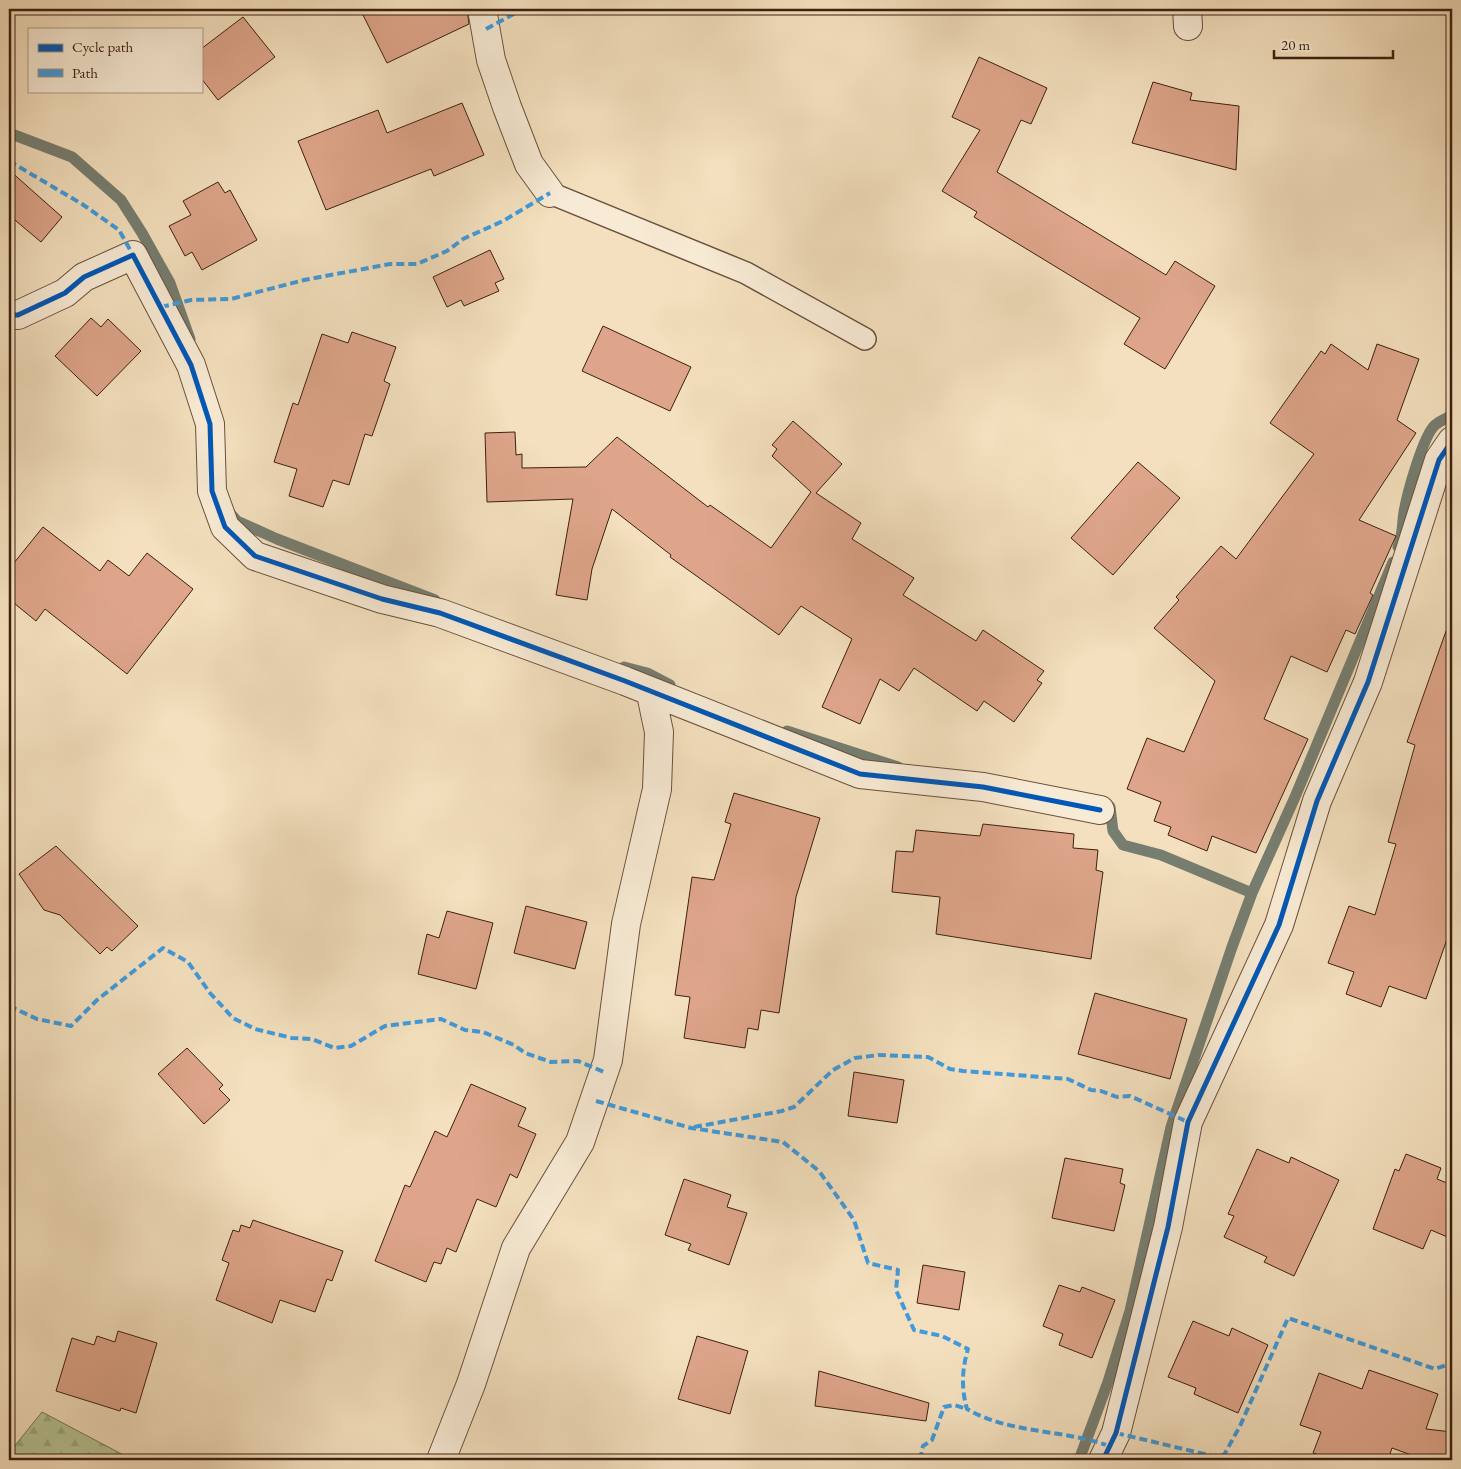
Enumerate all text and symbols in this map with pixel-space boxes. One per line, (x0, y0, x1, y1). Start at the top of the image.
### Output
legend (28, 28, 202, 92)
scale bar (1274, 28, 1392, 60)
text: 20 m (1281, 35, 1310, 54)
text: Cycle path (72, 37, 134, 56)
text: Path (72, 63, 98, 82)

